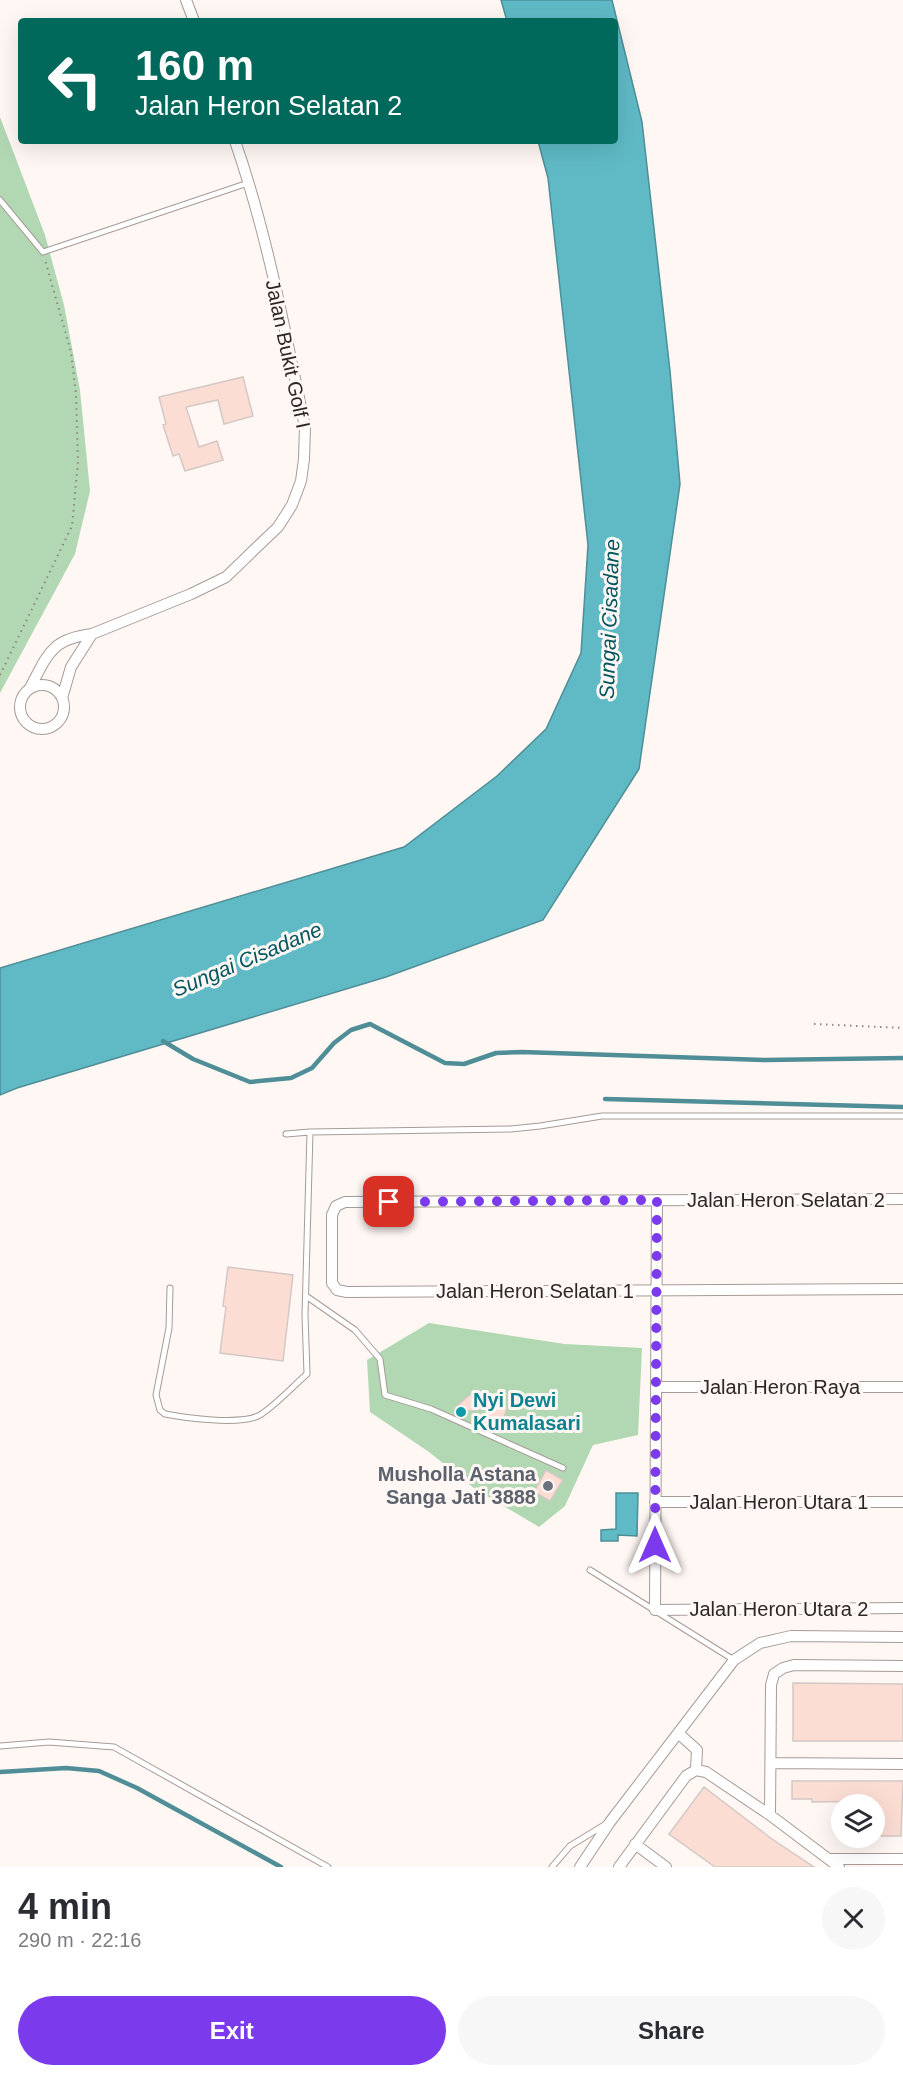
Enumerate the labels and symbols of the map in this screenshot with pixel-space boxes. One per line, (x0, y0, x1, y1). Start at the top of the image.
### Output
street label: Jalan Bukit Golf I (262, 278, 314, 430)
water label: Sungai Cisadane (595, 539, 623, 699)
water label: Sungai Cisadane (169, 917, 325, 1001)
pin (363, 1176, 414, 1227)
street label: Jalan Heron Selatan 2 (687, 1189, 885, 1211)
street label: Jalan Heron Selatan 1 (436, 1280, 634, 1302)
street label: Jalan Heron Raya (700, 1376, 861, 1398)
place label: Nyi Dewi Kumalasari (473, 1389, 581, 1434)
marker: Nyi Dewi Kumalasari (454, 1405, 468, 1419)
place label: Musholla Astana Sanga Jati 3888 (378, 1463, 537, 1508)
marker: Musholla Astana Sanga Jati 3888 (541, 1479, 555, 1493)
street label: Jalan Heron Utara 1 (690, 1491, 868, 1513)
position arrow (623, 1513, 687, 1577)
street label: Jalan Heron Utara 2 (690, 1598, 868, 1620)

